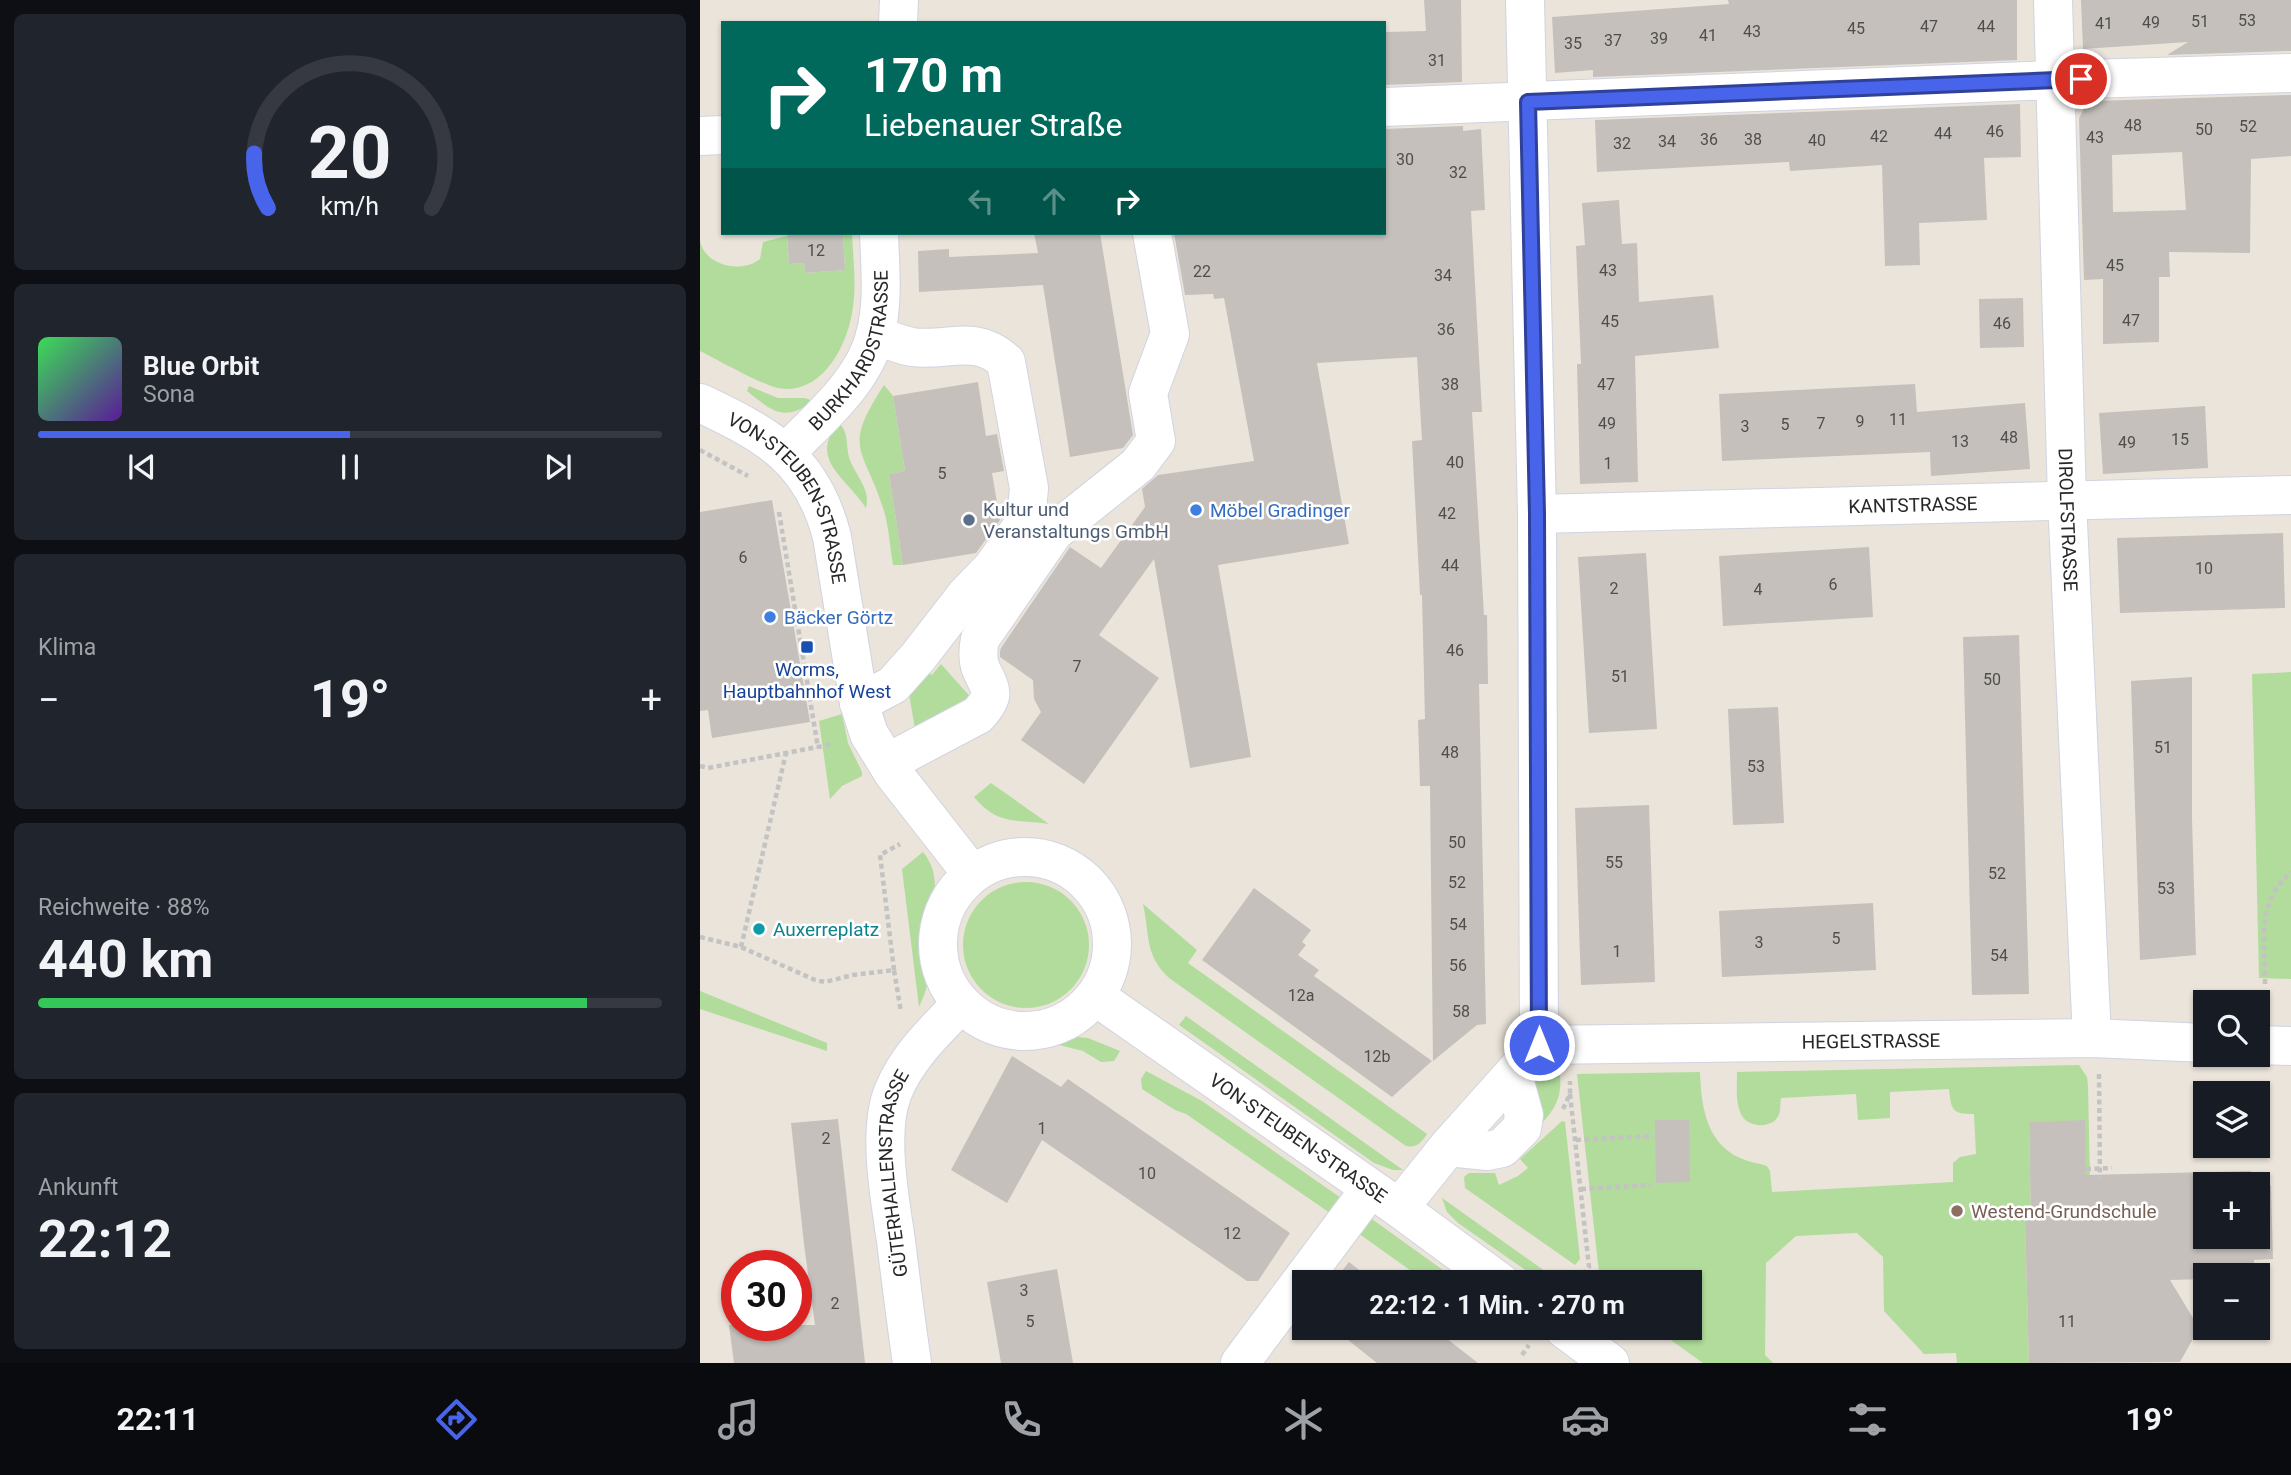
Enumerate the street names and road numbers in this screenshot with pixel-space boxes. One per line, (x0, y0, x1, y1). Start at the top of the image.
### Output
street label: BURKHARDSTRASSE (804, 270, 892, 435)
street label: VON-STEUBEN-STRASSE (724, 407, 851, 586)
street label: DIROLFSTRASSE (2054, 448, 2083, 592)
street label: KANTSTRASSE (1848, 491, 1978, 518)
street label: HEGELSTRASSE (1802, 1028, 1941, 1053)
street label: GÜTERHALLENSTRASSE (874, 1065, 914, 1278)
street label: VON-STEUBEN-STRASSE (1205, 1068, 1392, 1208)

